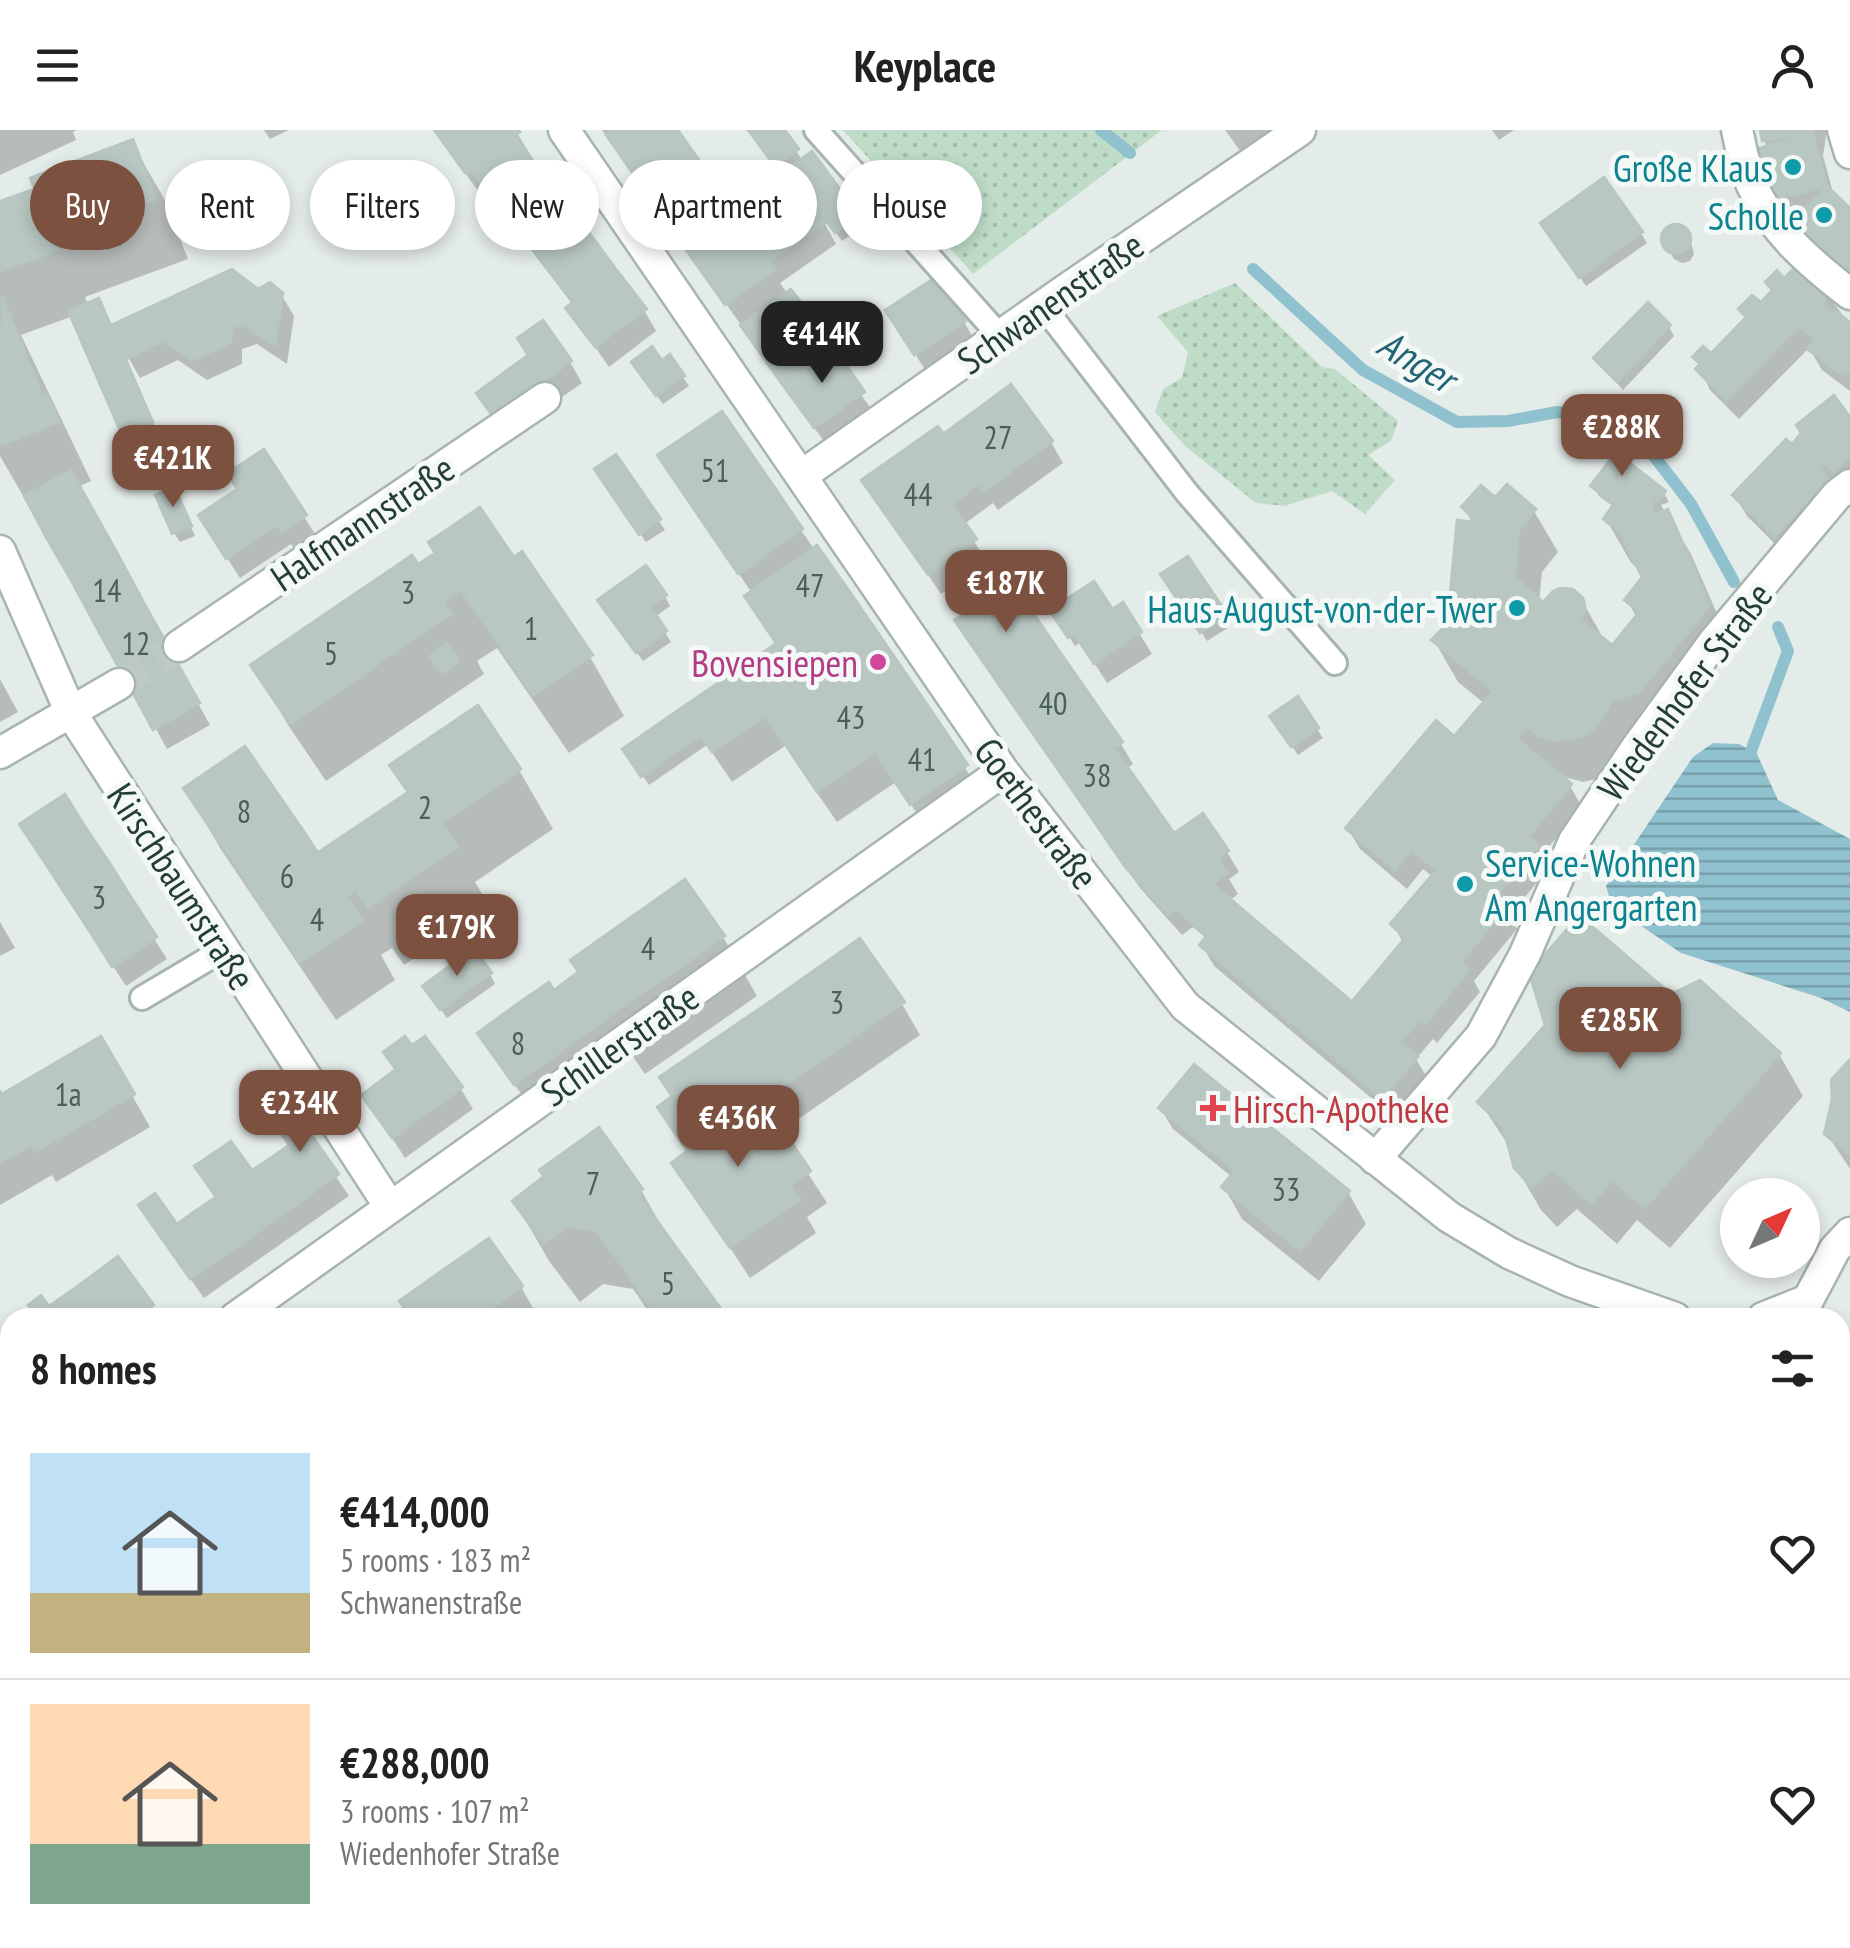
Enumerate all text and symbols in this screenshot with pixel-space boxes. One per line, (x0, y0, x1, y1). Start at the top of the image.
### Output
text: Keyplace (854, 36, 996, 94)
icon: menu (30, 38, 85, 93)
icon: person (1765, 38, 1820, 93)
place label: Große Klaus (1613, 143, 1773, 192)
marker: Große Klaus (1782, 156, 1804, 178)
chip: Buy (30, 160, 145, 250)
chip: Rent (165, 160, 290, 250)
chip: Filters (310, 160, 455, 250)
chip: New (475, 160, 599, 250)
chip: Apartment (619, 160, 817, 250)
chip: House (837, 160, 982, 250)
place label: Scholle (1708, 191, 1804, 240)
marker: Scholle (1813, 204, 1835, 226)
street label: Schwanenstraße (947, 220, 1153, 384)
pin: €414K (752, 301, 892, 386)
text: €414K (783, 312, 861, 354)
water label: Anger (1369, 317, 1470, 406)
pin: €288K (1552, 394, 1692, 479)
text: €288K (1583, 405, 1661, 447)
house number: 27 (984, 416, 1012, 458)
pin: €421K (103, 425, 243, 510)
text: €421K (134, 436, 212, 478)
street label: Halfmannstraße (261, 443, 463, 601)
house number: 51 (701, 449, 729, 491)
house number: 44 (904, 473, 932, 515)
pin: €187K (936, 550, 1076, 635)
text: €187K (967, 561, 1045, 603)
house number: 47 (796, 564, 824, 606)
house number: 14 (93, 569, 121, 611)
house number: 3 (401, 571, 415, 613)
street label: Wiedenhofer Straße (1586, 572, 1782, 810)
place label: Haus-August-von-der-Twer (1147, 584, 1498, 633)
marker: Haus-August-von-der-Twer (1506, 597, 1528, 619)
house number: 1 (524, 607, 538, 649)
house number: 12 (122, 622, 150, 664)
house number: 5 (324, 632, 338, 674)
place label: Bovensiepen (691, 638, 858, 687)
marker: Bovensiepen (867, 651, 889, 673)
house number: 40 (1039, 682, 1067, 724)
house number: 43 (837, 696, 865, 738)
street label: Goethestraße (964, 728, 1110, 898)
house number: 41 (908, 738, 936, 780)
house number: 38 (1083, 754, 1111, 796)
street label: Kirschbaumstraße (97, 773, 267, 999)
house number: 2 (418, 786, 432, 828)
house number: 8 (237, 790, 251, 832)
place label: Service-Wohnen Am Angergarten (1485, 838, 1697, 931)
house number: 6 (280, 855, 294, 897)
marker: Service-Wohnen Am Angergarten (1454, 873, 1476, 895)
house number: 3 (92, 876, 106, 918)
pin: €179K (387, 894, 527, 979)
house number: 4 (310, 898, 324, 940)
text: €179K (418, 905, 496, 947)
house number: 4 (641, 927, 655, 969)
street label: Schillerstraße (531, 972, 707, 1116)
house number: 3 (830, 981, 844, 1023)
pin: €285K (1550, 987, 1690, 1072)
text: €285K (1581, 998, 1659, 1040)
house number: 8 (511, 1022, 525, 1064)
pin: €234K (230, 1070, 370, 1155)
house number: 1a (54, 1073, 82, 1115)
text: €234K (261, 1081, 339, 1123)
place label: Hirsch-Apotheke (1233, 1084, 1450, 1133)
pin: €436K (668, 1085, 808, 1170)
text: €436K (699, 1096, 777, 1138)
marker: Hirsch-Apotheke (1202, 1097, 1224, 1119)
house number: 7 (586, 1162, 600, 1204)
house number: 33 (1272, 1168, 1300, 1210)
north arrow (1720, 1178, 1820, 1278)
map controls (1720, 1178, 1820, 1278)
house number: 5 (661, 1262, 675, 1304)
text: 8 homes (30, 1341, 157, 1396)
icon: filters (1765, 1341, 1820, 1396)
text: €414,000 (340, 1484, 490, 1539)
icon: home (110, 1493, 230, 1613)
icon: heart (1765, 1526, 1820, 1581)
text: 5 rooms · 183 m² (340, 1539, 531, 1581)
text: Schwanenstraße (340, 1581, 522, 1623)
text: €288,000 (340, 1735, 490, 1790)
icon: home (110, 1744, 230, 1864)
icon: heart (1765, 1777, 1820, 1832)
text: 3 rooms · 107 m² (340, 1790, 530, 1832)
text: Wiedenhofer Straße (340, 1832, 560, 1874)

